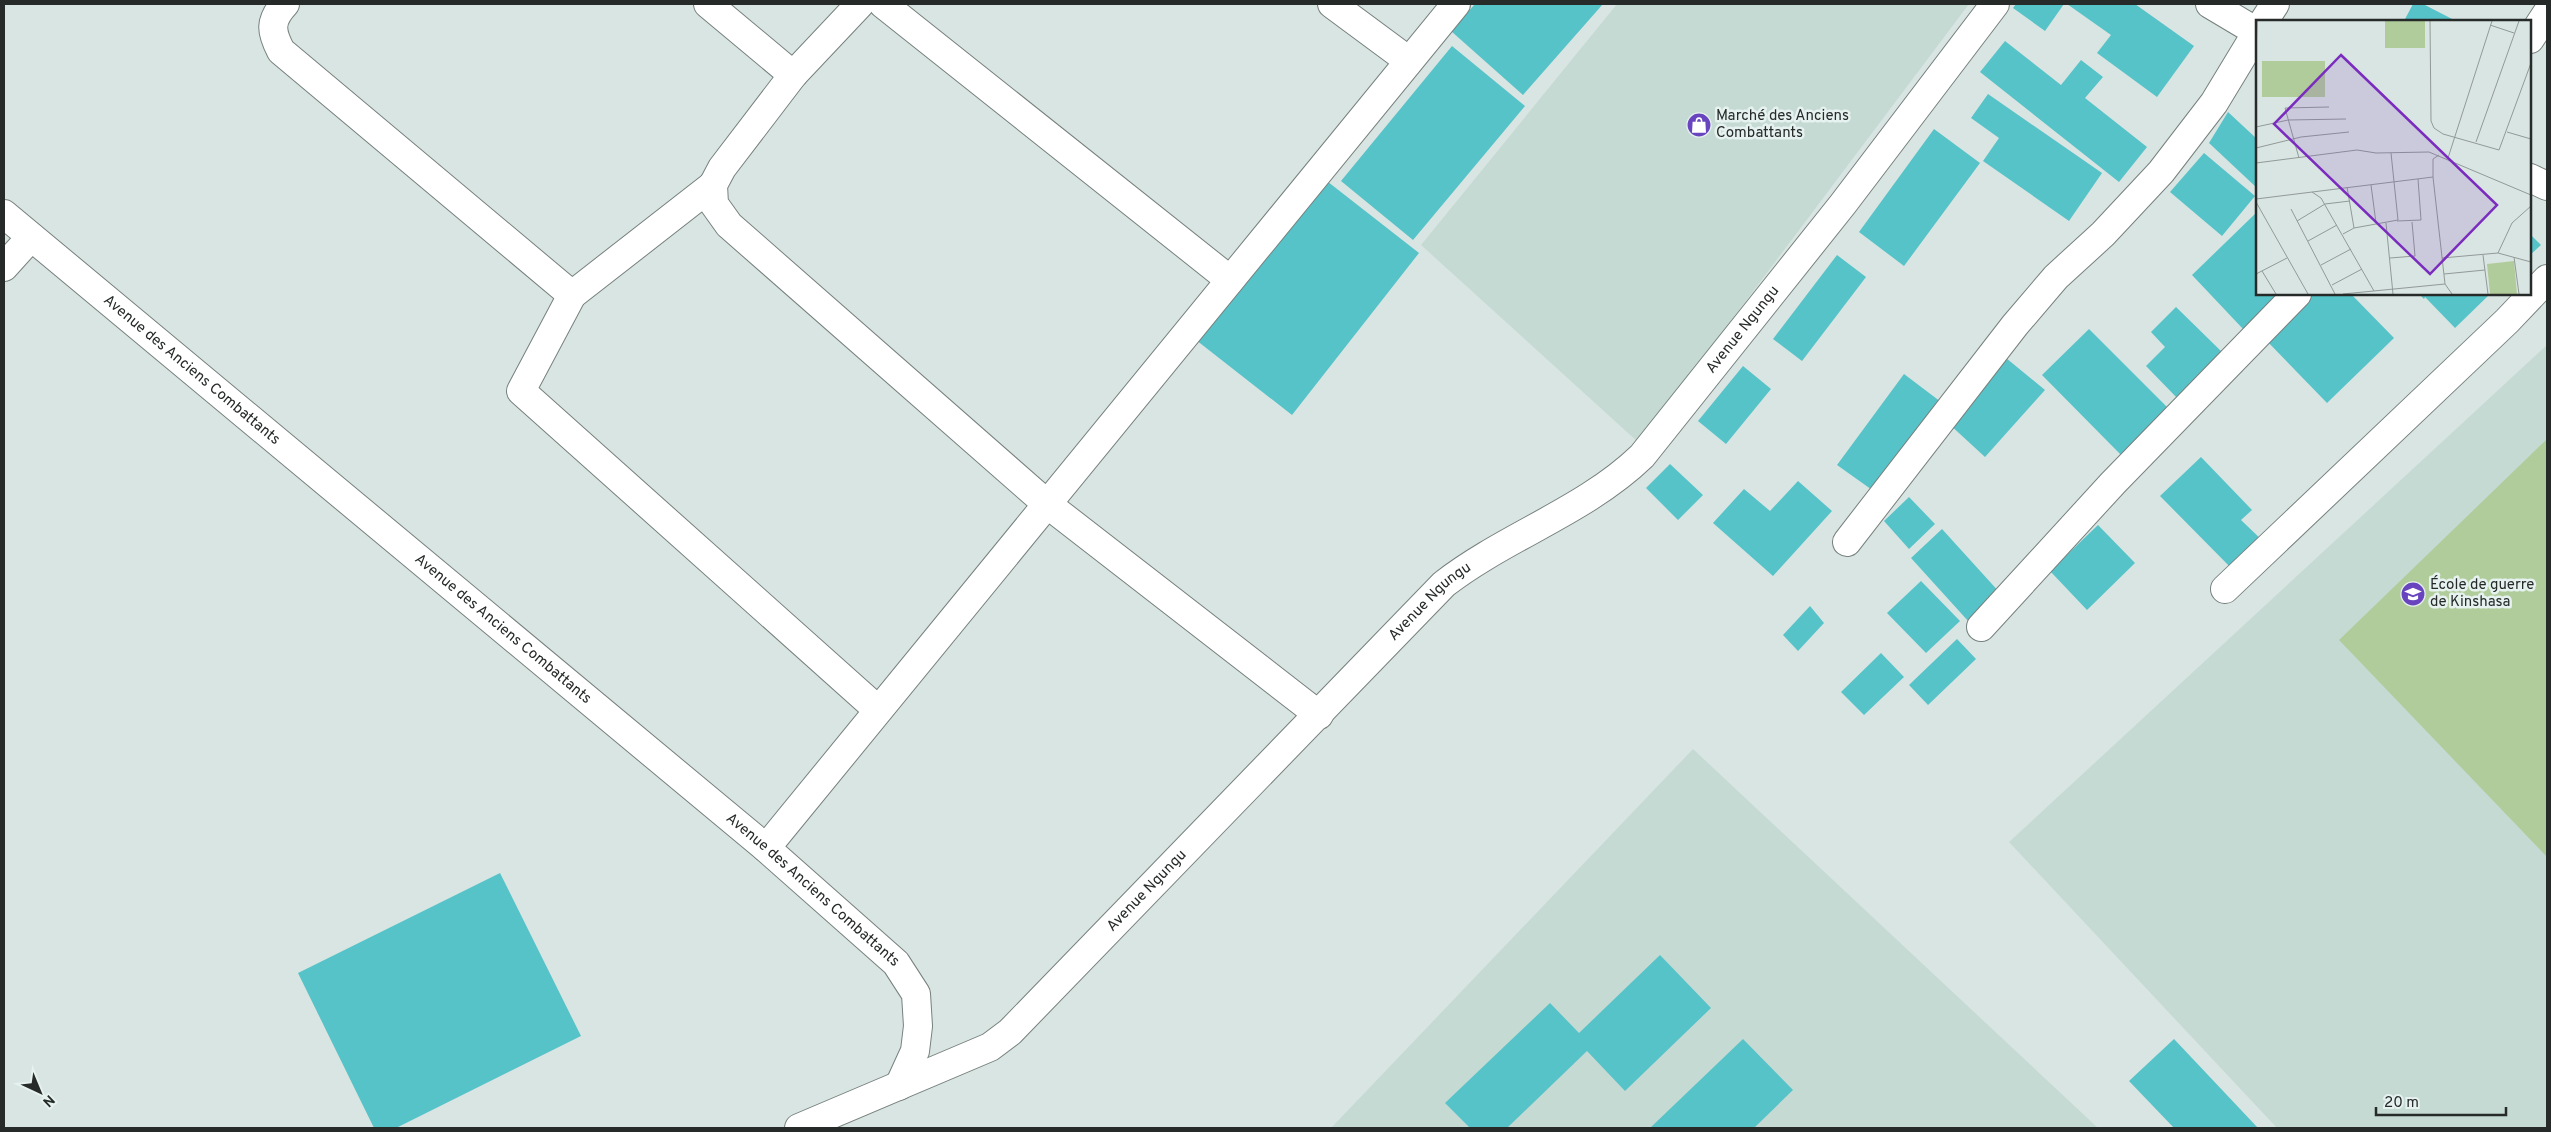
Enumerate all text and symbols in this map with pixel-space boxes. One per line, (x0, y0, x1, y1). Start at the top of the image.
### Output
inset map (2256, 20, 2531, 295)
place label: Marché des Anciens Combattants (1716, 107, 1849, 143)
shop icon: Marché des Anciens Combattants (1686, 112, 1712, 138)
street label: Avenue Ngungu (1702, 282, 1783, 377)
street label: Avenue des Anciens Combattants (99, 291, 284, 449)
street label: Avenue des Anciens Combattants (411, 550, 595, 708)
street label: Avenue Ngungu (1385, 558, 1475, 645)
place label: École de guerre de Kinshasa (2430, 575, 2534, 612)
school or university icon: École de guerre de Kinshasa (2400, 581, 2426, 607)
street label: Avenue des Anciens Combattants (722, 809, 903, 971)
street label: Avenue Ngungu (1103, 846, 1191, 936)
north arrow (15, 1067, 65, 1117)
scale bar (2376, 1084, 2506, 1116)
text: N (38, 1091, 58, 1110)
text: 20 m (2384, 1094, 2419, 1113)

